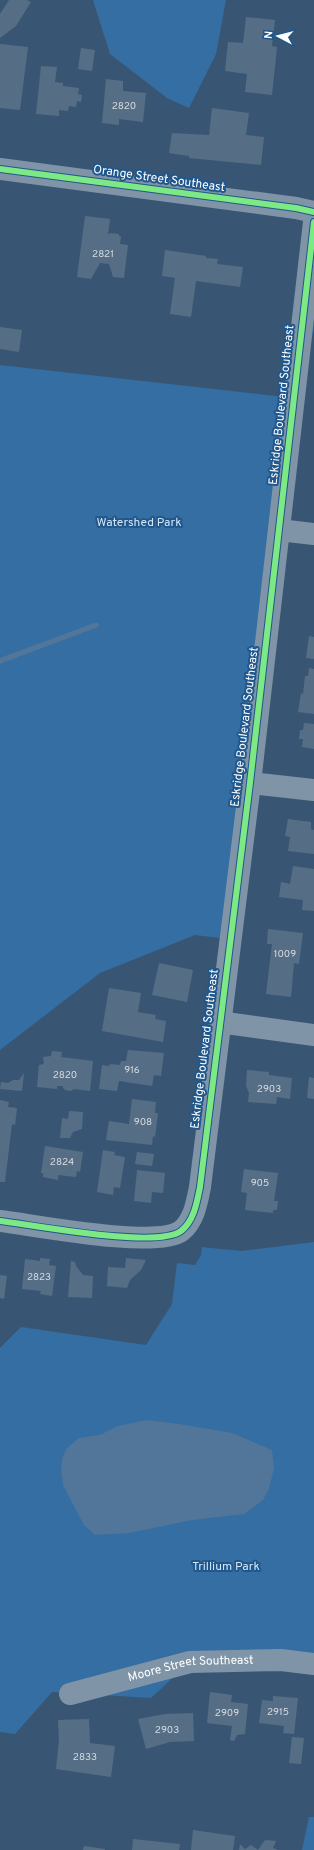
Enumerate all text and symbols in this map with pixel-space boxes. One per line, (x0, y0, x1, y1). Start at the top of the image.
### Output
north arrow (258, 16, 298, 56)
text: N (262, 30, 276, 40)
house number: 2820 (112, 100, 136, 113)
street label: Orange Street Southeast (92, 162, 226, 196)
house number: 2821 (92, 248, 114, 261)
street label: Eskridge Boulevard Southeast (266, 324, 298, 486)
park label: Watershed Park (96, 515, 182, 531)
street label: Eskridge Boulevard Southeast (227, 646, 263, 808)
house number: 1009 (274, 948, 296, 961)
street label: Eskridge Boulevard Southeast (187, 968, 223, 1130)
house number: 916 (124, 1064, 140, 1077)
house number: 2820 (53, 1069, 77, 1082)
house number: 2903 (257, 1083, 281, 1096)
house number: 908 (134, 1116, 152, 1129)
house number: 2824 (50, 1156, 74, 1169)
house number: 905 (251, 1177, 269, 1190)
house number: 2823 (27, 1271, 51, 1284)
park label: Trillium Park (192, 1559, 260, 1575)
street label: Moore Street Southeast (126, 1653, 254, 1686)
house number: 2915 (267, 1706, 289, 1719)
house number: 2909 (215, 1707, 239, 1720)
house number: 2903 (155, 1724, 179, 1737)
house number: 2833 (73, 1751, 97, 1764)

